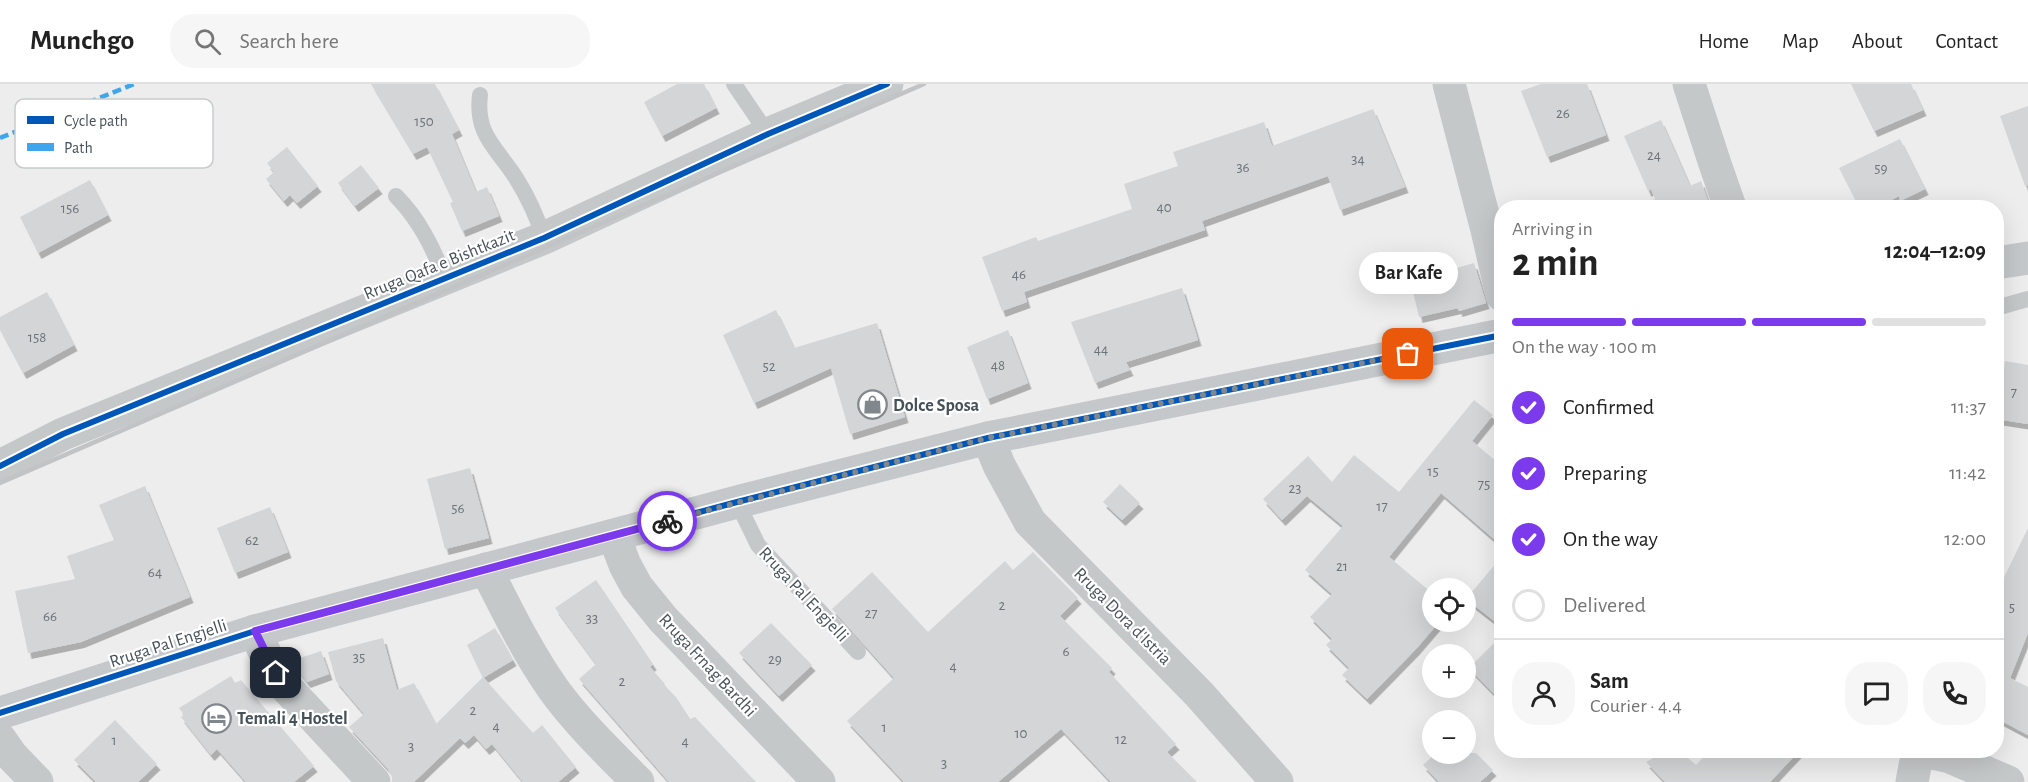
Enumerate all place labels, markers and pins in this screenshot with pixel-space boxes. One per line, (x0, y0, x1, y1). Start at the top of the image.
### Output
callout: Bar Kafe (1358, 252, 1458, 294)
pin (1382, 328, 1433, 379)
shop icon: Dolce Sposa (856, 389, 888, 421)
place label: Dolce Sposa (893, 397, 980, 415)
pin (250, 647, 301, 698)
hotel icon: Temali 4 Hostel (200, 702, 232, 734)
place label: Temali 4 Hostel (237, 710, 348, 728)

